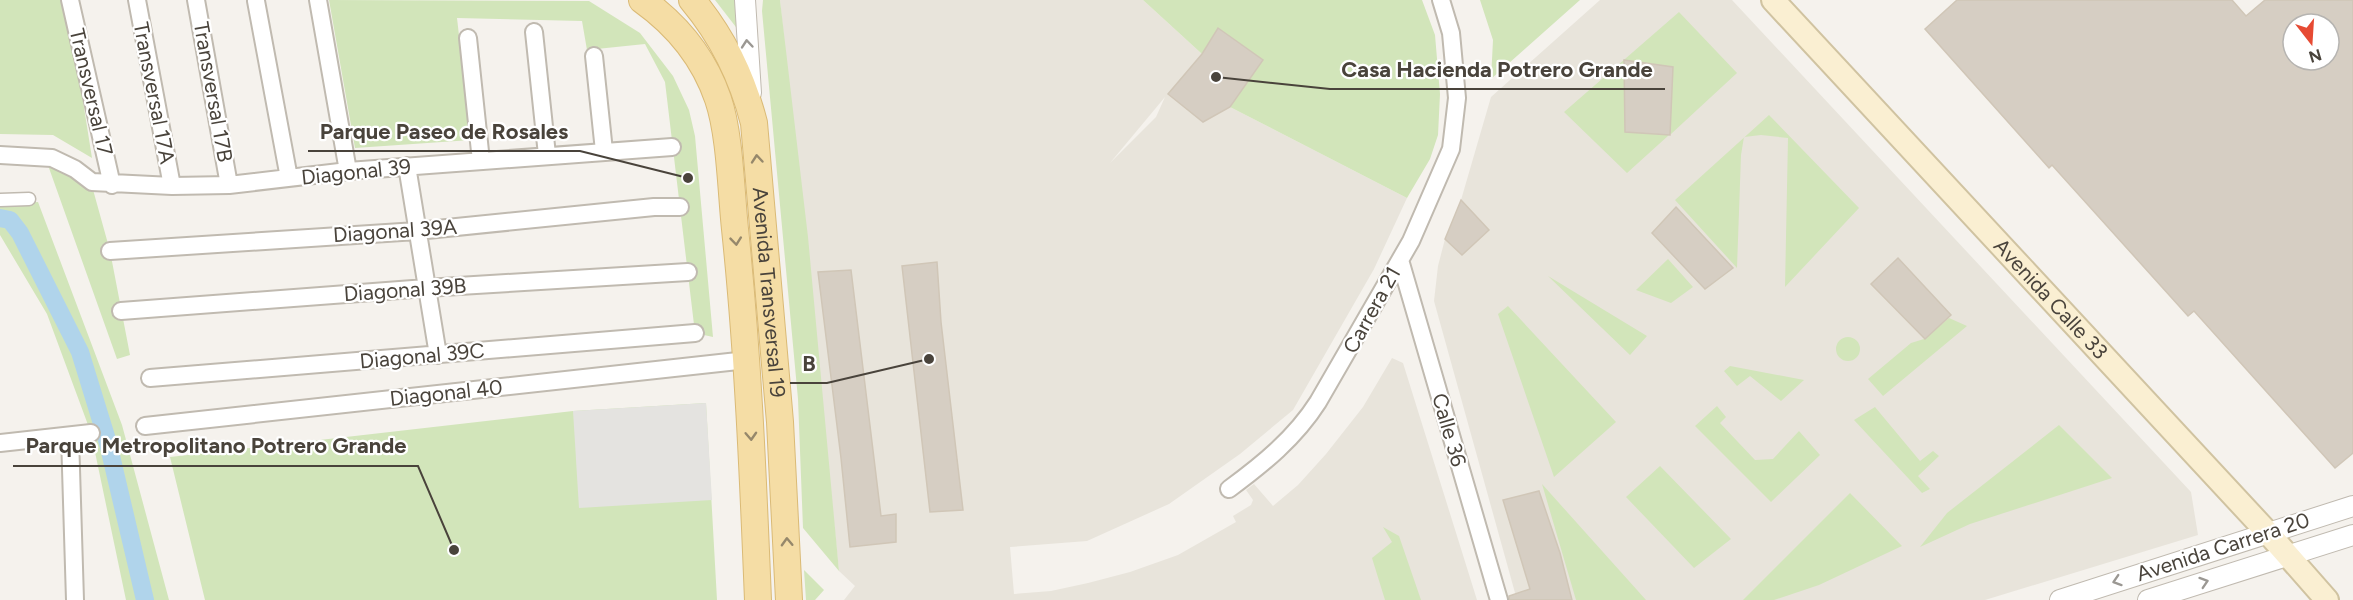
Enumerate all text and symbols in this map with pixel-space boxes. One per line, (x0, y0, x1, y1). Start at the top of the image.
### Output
north arrow (2281, 12, 2341, 72)
street label: Transversal 17A (129, 20, 180, 166)
street label: Transversal 17B (189, 20, 238, 164)
street label: Transversal 17 (65, 26, 118, 158)
one-way arrow (741, 39, 754, 48)
text: N (2307, 45, 2324, 67)
callout: Casa Hacienda Potrero Grande (1330, 49, 1665, 89)
text: Casa Hacienda Potrero Grande (1341, 56, 1653, 83)
callout: Parque Paseo de Rosales (308, 111, 580, 151)
text: Parque Paseo de Rosales (320, 118, 568, 145)
street label: Diagonal 39 (300, 153, 412, 190)
one-way arrow (751, 154, 764, 163)
street label: Avenida Transversal 19 (748, 186, 791, 399)
street label: Diagonal 39A (332, 214, 458, 247)
street label: Avenida Calle 33 (1989, 233, 2113, 364)
one-way arrow (729, 237, 742, 246)
street label: Carrera 21 (1338, 262, 1406, 357)
street label: Diagonal 39B (343, 273, 467, 306)
street label: Diagonal 39C (358, 338, 485, 373)
callout: B (790, 343, 827, 383)
text: B (802, 350, 816, 377)
street label: Diagonal 40 (388, 374, 504, 411)
street label: Calle 36 (1427, 390, 1472, 469)
callout: Parque Metropolitano Potrero Grande (13, 426, 418, 466)
one-way arrow (744, 431, 757, 440)
text: Parque Metropolitano Potrero Grande (26, 432, 406, 459)
street label: Avenida Carrera 20 (2133, 507, 2313, 586)
one-way arrow (781, 537, 794, 546)
one-way arrow (2112, 574, 2123, 587)
one-way arrow (2198, 577, 2209, 589)

